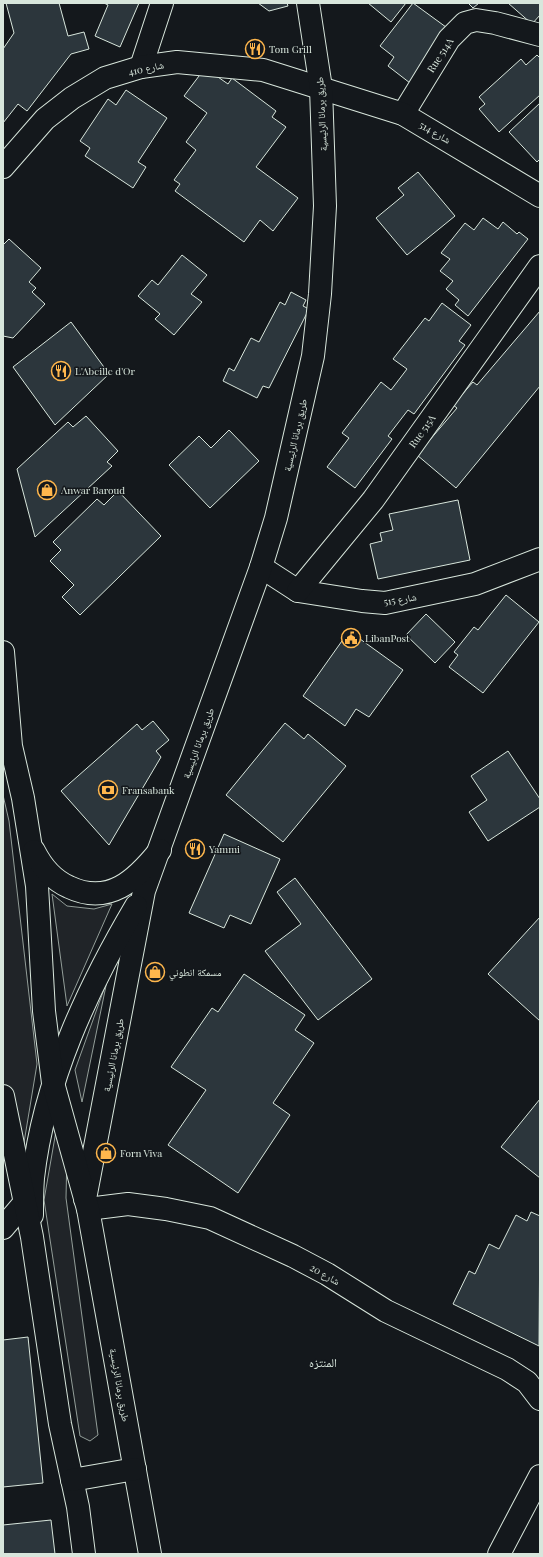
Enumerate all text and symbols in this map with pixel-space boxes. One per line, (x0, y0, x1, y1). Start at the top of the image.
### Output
street label: Rue 514A (424, 34, 457, 75)
restaurant icon: Tom Grill (244, 38, 266, 60)
place label: Tom Grill (269, 42, 312, 56)
street label: شارع 410 (127, 57, 166, 79)
street label: طريق برمانا الرئيسية (312, 76, 330, 151)
street label: شارع 514 (417, 117, 454, 147)
restaurant icon: L'Abeille d'Or (50, 360, 72, 382)
place label: L'Abeille d'Or (75, 364, 135, 378)
street label: طريق برمانا الرئيسية (280, 397, 310, 473)
street label: Rue 515A (405, 411, 439, 451)
shop icon: Anwar Baroud (36, 479, 58, 501)
place label: Anwar Baroud (60, 483, 125, 497)
street label: شارع 515 (382, 589, 418, 609)
public building icon: LibanPost (340, 627, 362, 649)
place label: LibanPost (365, 631, 410, 645)
street label: طريق برمانا الرئيسية (179, 705, 217, 780)
bank icon: Fransabank (97, 779, 119, 801)
place label: Fransabank (122, 783, 175, 797)
restaurant icon: Yammi (184, 838, 206, 860)
place label: Yammi (208, 842, 240, 856)
shop icon: مسمكة انطوني (144, 961, 166, 983)
place label: مسمكة انطوني (169, 965, 222, 981)
street label: طريق برمانا الرئيسية (99, 1017, 127, 1093)
shop icon: Forn Viva (95, 1142, 117, 1164)
place label: Forn Viva (120, 1146, 162, 1160)
street label: شارع 20 (307, 1260, 343, 1288)
street label: طريق برمانا الرئيسية (107, 1347, 133, 1423)
district label: المنتزه (309, 1354, 337, 1370)

